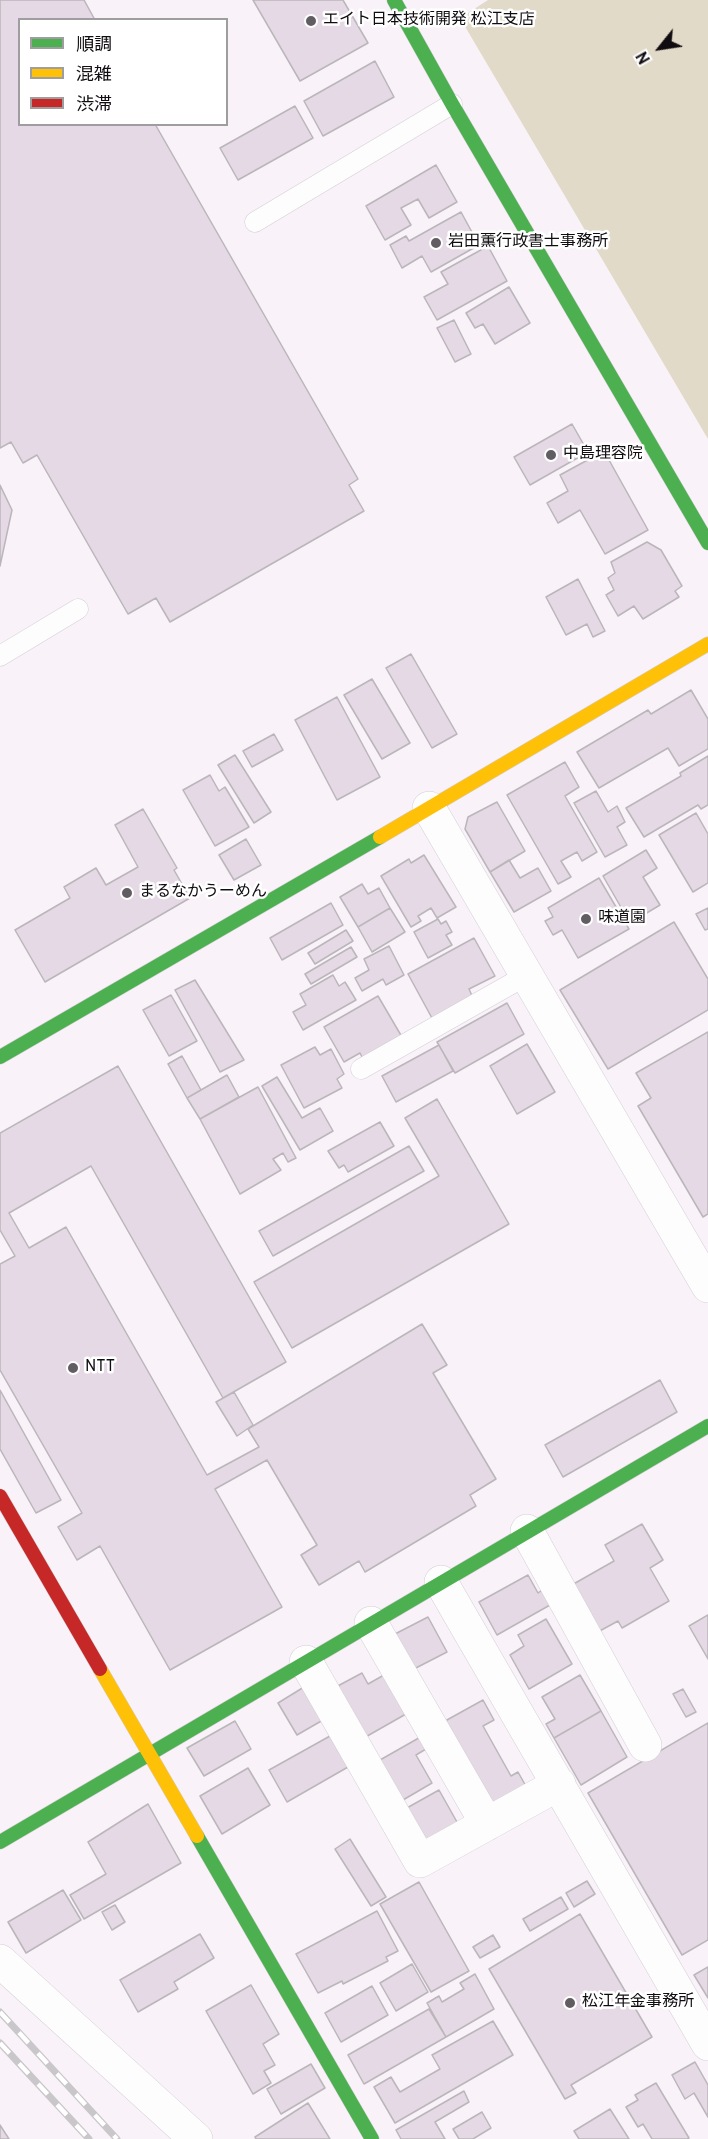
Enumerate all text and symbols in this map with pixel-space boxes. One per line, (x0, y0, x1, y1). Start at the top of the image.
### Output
place label: エイト日本技術開発 松江支店 (323, 11, 535, 31)
marker: エイト日本技術開発 松江支店 (304, 14, 318, 28)
legend (18, 18, 228, 126)
north arrow (630, 18, 690, 78)
text: 順調 (76, 34, 112, 57)
text: N (633, 47, 656, 67)
text: 混雑 (76, 64, 112, 87)
text: 渋滞 (76, 94, 112, 117)
place label: 岩田薫行政書士事務所 (448, 233, 608, 253)
marker: 岩田薫行政書士事務所 (429, 236, 443, 250)
place label: 中島理容院 (563, 445, 643, 465)
marker: 中島理容院 (544, 448, 558, 462)
place label: まるなかうーめん (139, 883, 267, 903)
marker: まるなかうーめん (120, 886, 134, 900)
place label: 味道園 (598, 909, 646, 929)
marker: 味道園 (579, 912, 593, 926)
place label: NTT (85, 1358, 115, 1378)
marker: NTT (66, 1361, 80, 1375)
place label: 松江年金事務所 (582, 1993, 694, 2013)
marker: 松江年金事務所 (563, 1996, 577, 2010)

